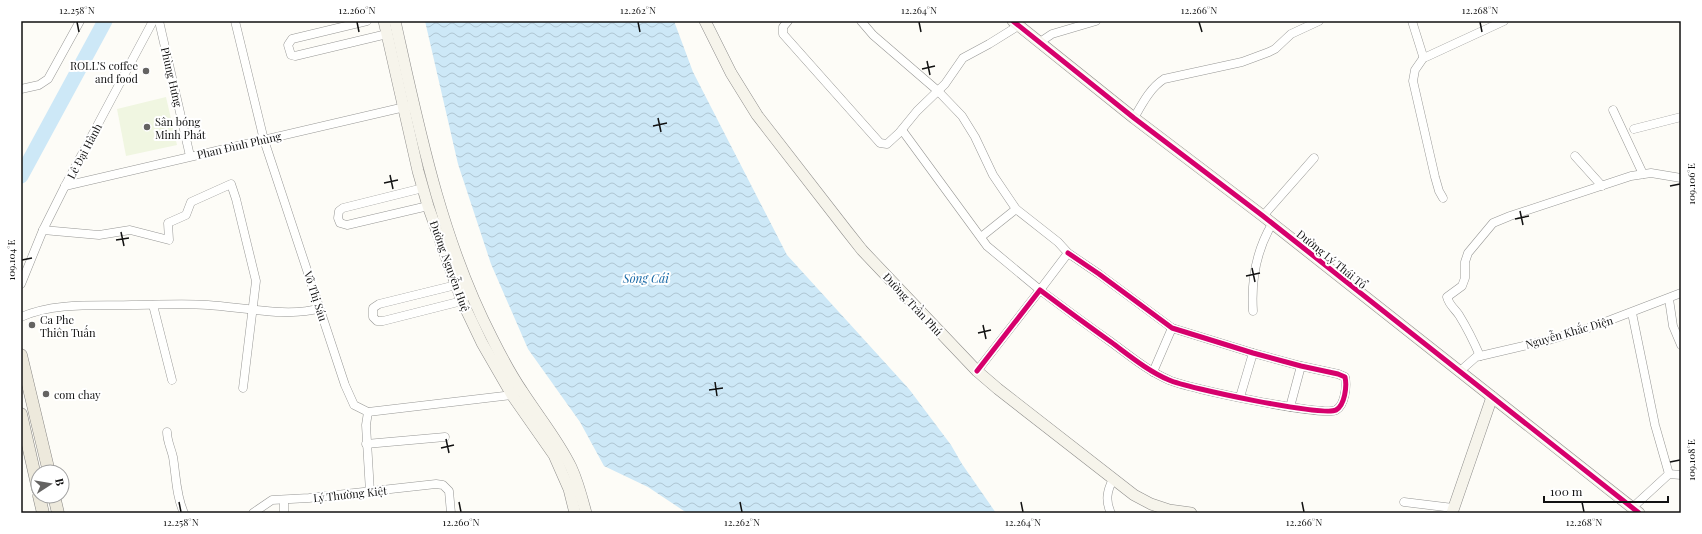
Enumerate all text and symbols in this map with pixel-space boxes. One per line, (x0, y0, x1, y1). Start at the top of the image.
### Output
text: 12.258°N (59, 3, 95, 17)
text: 12.260°N (338, 3, 376, 17)
text: 12.262°N (620, 3, 656, 17)
text: 12.264°N (901, 3, 937, 17)
text: 12.266°N (1181, 3, 1217, 17)
text: 12.268°N (1462, 3, 1498, 17)
street label: Phùng Hưng (158, 46, 186, 109)
place label: ROLL’S coffee and food (70, 58, 139, 86)
marker: ROLL’S coffee and food (141, 66, 151, 76)
place label: Sân bóng Minh Phát (155, 114, 206, 142)
street label: Lê Đại Hành (63, 120, 105, 181)
marker: Sân bóng Minh Phát (142, 122, 152, 132)
street label: Phan Đình Phùng (195, 128, 283, 162)
text: 109.106°E (1684, 163, 1698, 205)
street label: Đường Nguyễn Huệ (427, 218, 474, 314)
street label: Đường Lý Thái Tổ (1294, 226, 1371, 292)
text: 109.104°E (4, 239, 18, 281)
street label: Võ Thị Sáu (301, 268, 331, 324)
street label: Đường Trần Phú (880, 269, 946, 339)
water label: Sông Cái (622, 270, 669, 286)
place label: Ca Phe Thiên Tuấn (40, 312, 96, 340)
street label: Nguyễn Khắc Diện (1523, 312, 1615, 352)
marker: Ca Phe Thiên Tuấn (27, 320, 37, 330)
place label: com chay (54, 387, 101, 402)
marker: com chay (41, 389, 51, 399)
text: 109.108°E (1684, 439, 1698, 481)
north arrow (30, 464, 70, 504)
text: B (52, 477, 69, 488)
scale bar (1544, 478, 1668, 504)
street label: Lý Thường Kiệt (312, 483, 388, 505)
text: 100 m (1550, 483, 1583, 499)
text: 12.258°N (163, 515, 199, 529)
text: 12.260°N (442, 515, 480, 529)
text: 12.262°N (724, 515, 760, 529)
text: 12.264°N (1005, 515, 1041, 529)
text: 12.266°N (1286, 515, 1322, 529)
text: 12.268°N (1566, 515, 1602, 529)

